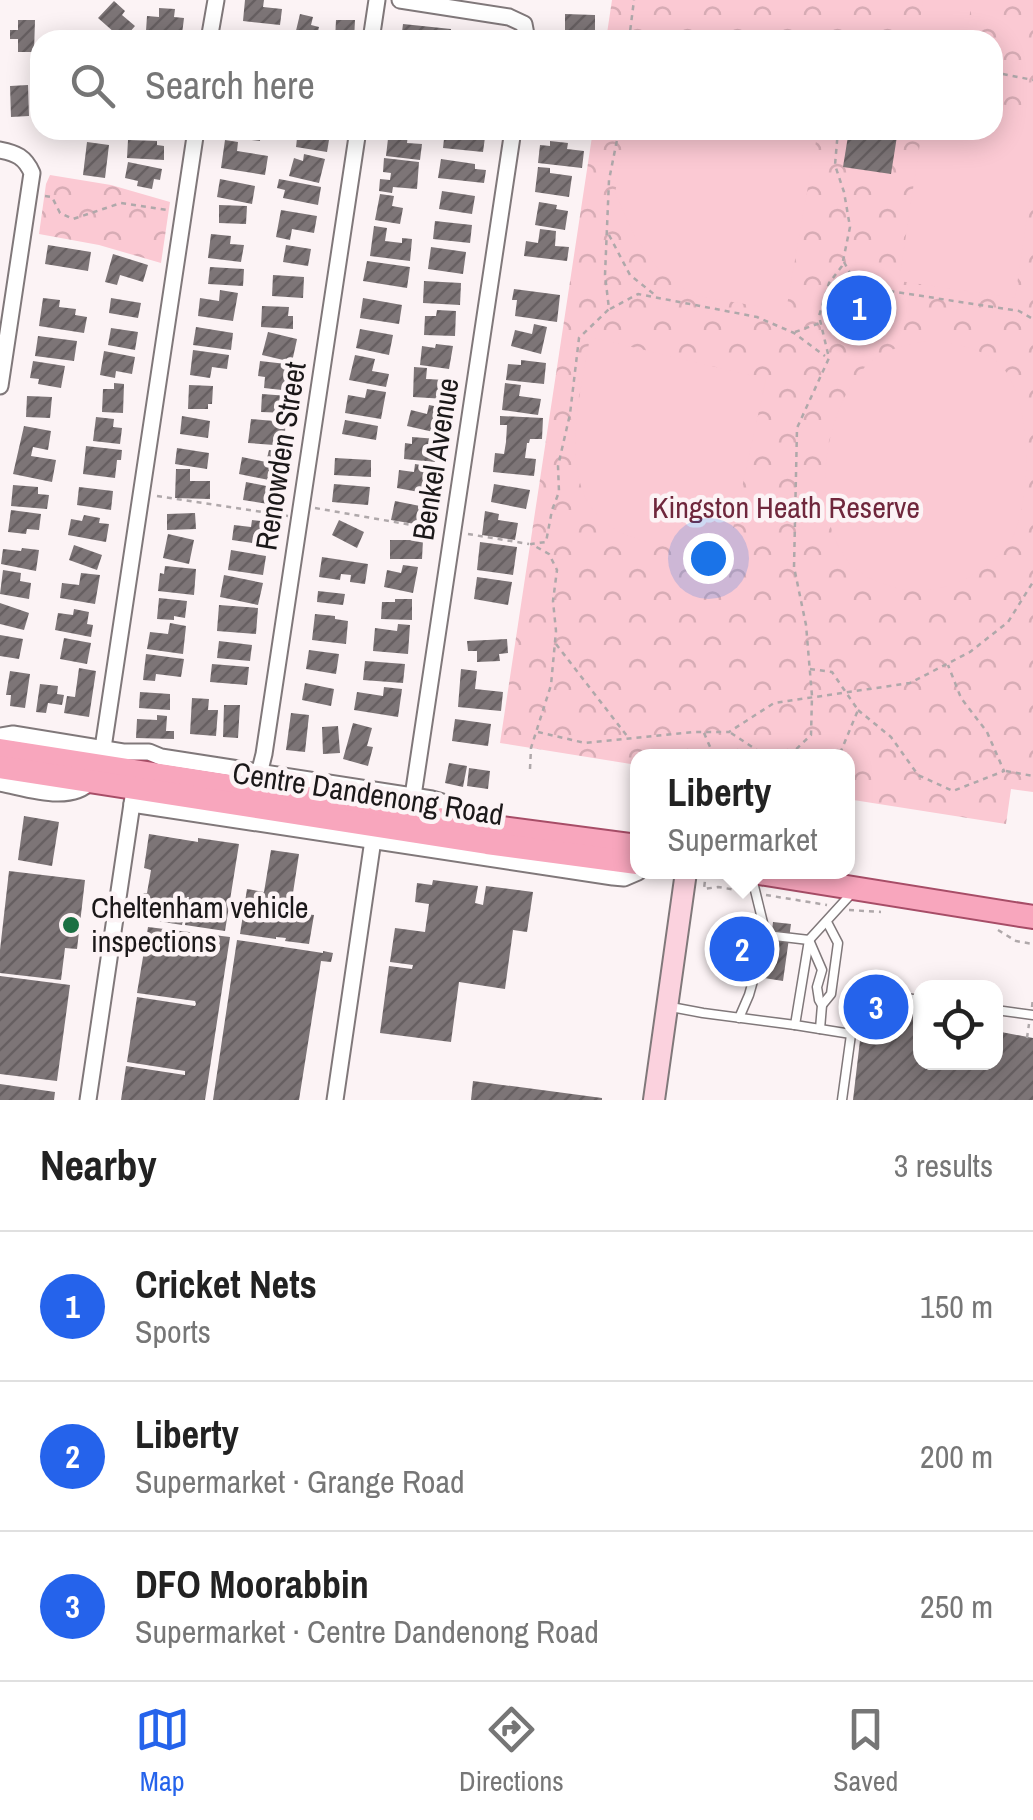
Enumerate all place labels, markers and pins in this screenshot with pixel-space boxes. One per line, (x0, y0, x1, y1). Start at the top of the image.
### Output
pin: 1 (826, 270, 892, 346)
place label: Cheltenham vehicle inspections (91, 887, 308, 961)
pin: 2 (710, 912, 774, 986)
marker: Cheltenham vehicle inspections (60, 914, 82, 936)
pin: 3 (844, 970, 908, 1044)

